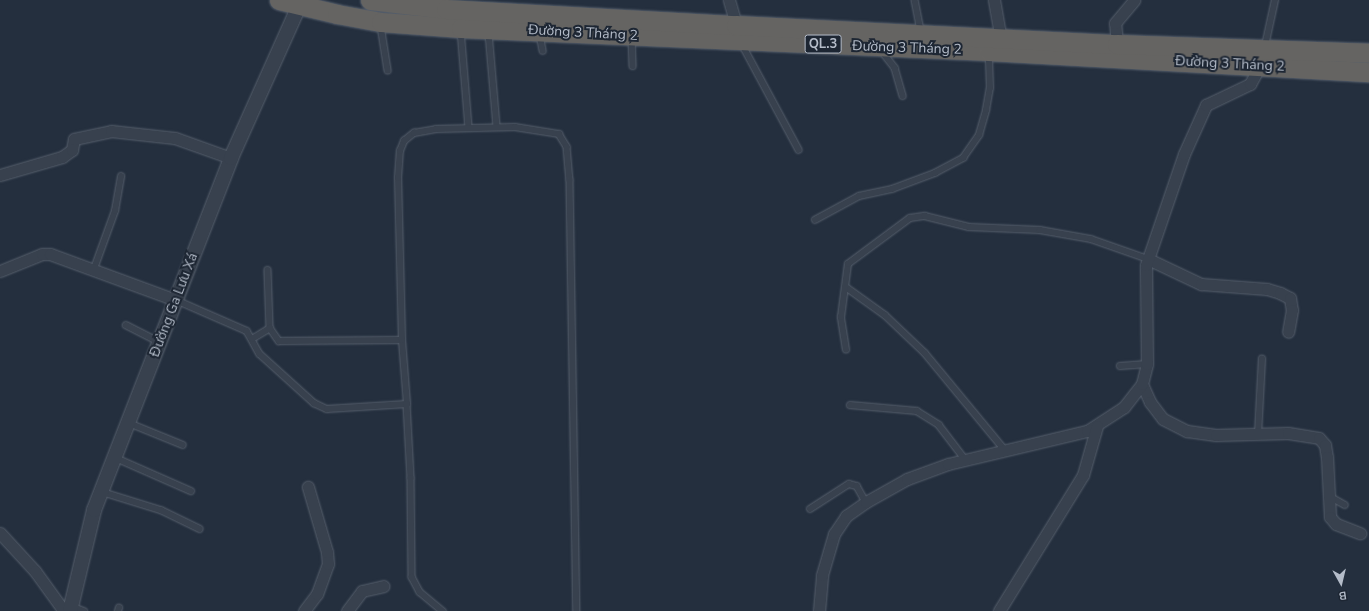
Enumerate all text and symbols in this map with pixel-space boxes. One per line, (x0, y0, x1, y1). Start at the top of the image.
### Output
street label: Đường 3 Tháng 2 (528, 22, 638, 44)
road number: QL.3 (804, 33, 842, 55)
street label: Đường 3 Tháng 2 (852, 38, 962, 58)
street label: Đường 3 Tháng 2 (1175, 53, 1285, 75)
street label: Đường Ga Lưu Xá (146, 251, 202, 359)
north arrow (1321, 563, 1361, 603)
text: B (1338, 587, 1348, 603)

